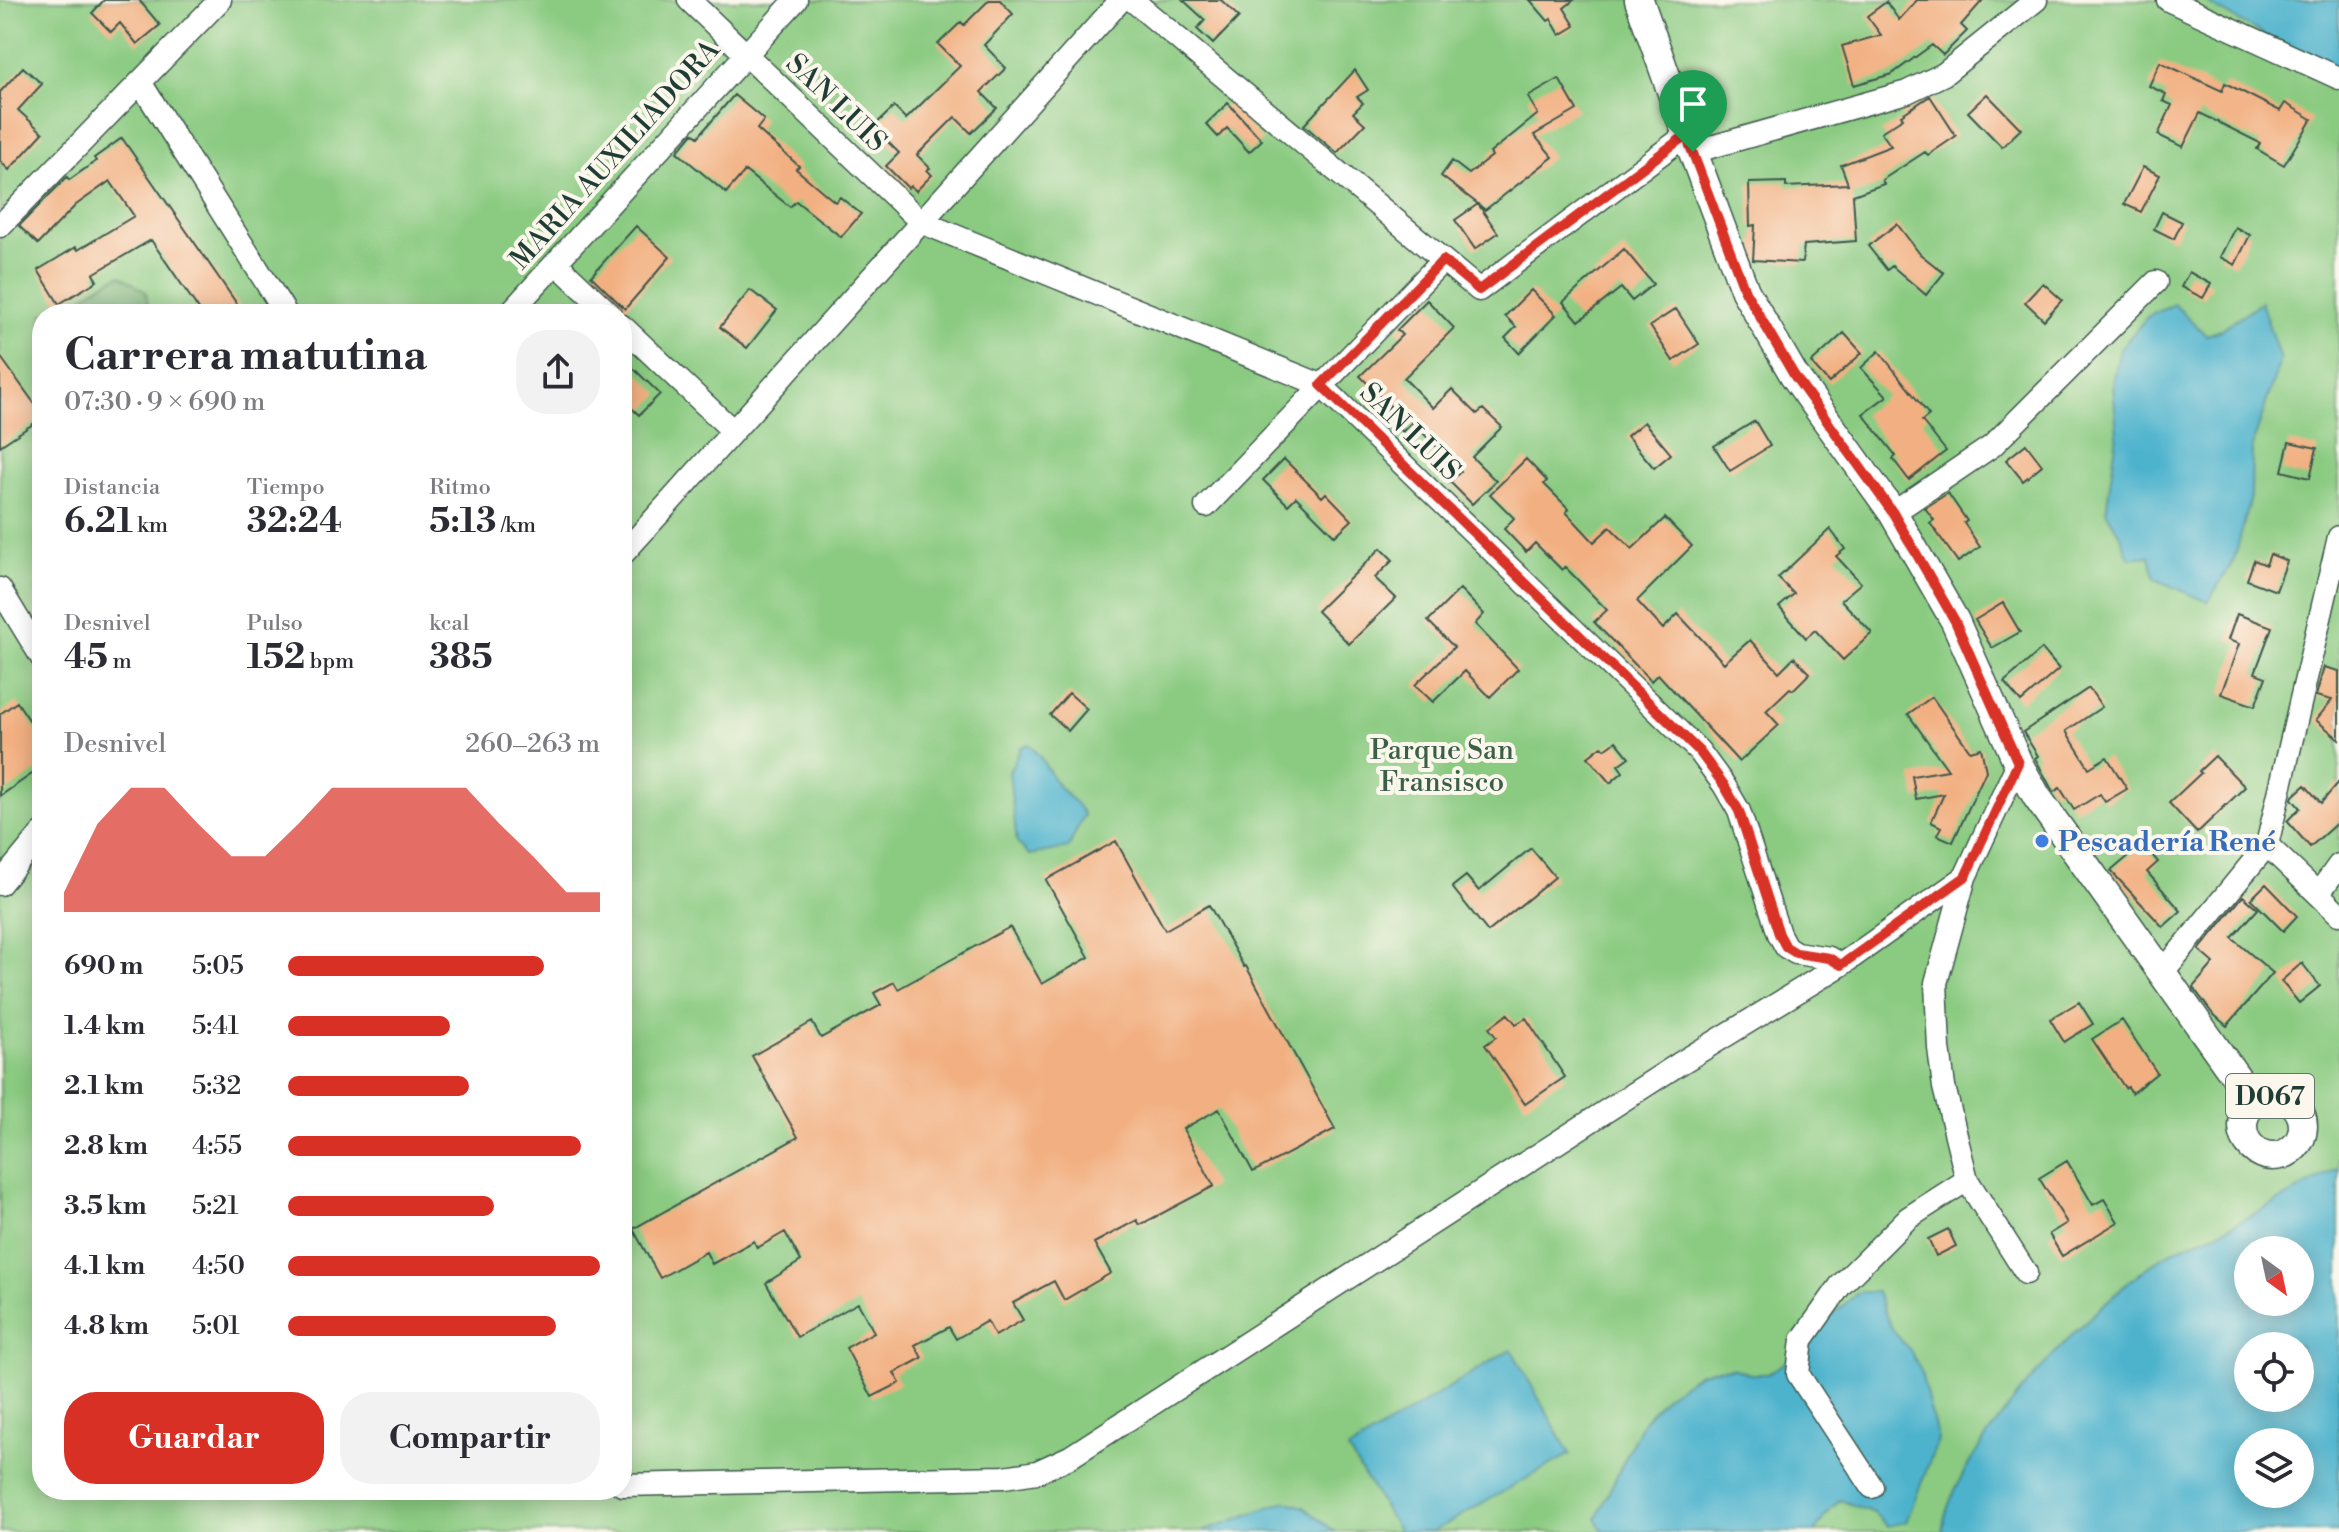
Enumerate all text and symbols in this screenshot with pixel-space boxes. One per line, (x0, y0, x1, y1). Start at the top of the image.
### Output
street label: MARIA AUXILIADORA (503, 32, 728, 277)
street label: SAN LUIS (778, 47, 894, 160)
pin (1659, 70, 1727, 152)
icon: arrive (1671, 82, 1715, 126)
text: Carrera matutina (64, 328, 427, 383)
button: share (516, 330, 600, 414)
street label: SAN LUIS (1352, 376, 1468, 489)
text: 07:30 · 9 × 690 m (64, 386, 265, 418)
text: Distancia (64, 474, 160, 501)
text: Tiempo (247, 474, 325, 501)
text: Ritmo (429, 474, 491, 501)
text: 6.21 (64, 501, 133, 543)
text: 32:24 (247, 501, 342, 543)
text: 5:13 (429, 501, 497, 543)
text: km (133, 512, 168, 539)
text: /km (497, 512, 536, 539)
text: Desnivel (64, 610, 150, 637)
text: Pulso (247, 610, 303, 637)
text: kcal (429, 610, 469, 637)
text: 45 (64, 637, 108, 679)
text: 152 (247, 637, 305, 679)
text: 385 (429, 637, 493, 679)
text: m (108, 648, 132, 675)
text: bpm (305, 648, 354, 675)
text: Desnivel (64, 728, 166, 760)
text: 260–263 m (465, 728, 600, 760)
park label: Parque San Fransisco (1370, 733, 1514, 800)
place label: Pescadería René (2058, 825, 2276, 860)
marker: Pescadería René (2033, 832, 2051, 850)
text: 690 m (64, 950, 143, 982)
text: 5:05 (192, 950, 244, 982)
text: 1.4 km (64, 1010, 145, 1042)
text: 5:41 (192, 1010, 239, 1042)
text: 2.1 km (64, 1070, 144, 1102)
text: 5:32 (192, 1070, 241, 1102)
road number: D067 (2226, 1074, 2314, 1118)
text: 2.8 km (64, 1130, 148, 1162)
text: 4:55 (192, 1130, 242, 1162)
text: 3.5 km (64, 1190, 147, 1222)
text: 5:21 (192, 1190, 239, 1222)
north arrow (2234, 1236, 2314, 1316)
map controls (2234, 1236, 2314, 1508)
text: 4.1 km (64, 1250, 145, 1282)
text: 4:50 (192, 1250, 245, 1282)
text: 4.8 km (64, 1310, 149, 1342)
text: 5:01 (192, 1310, 240, 1342)
button: locate (2234, 1332, 2314, 1412)
button: Guardar (64, 1392, 324, 1484)
button: Compartir (340, 1392, 600, 1484)
button: layers (2234, 1428, 2314, 1508)

